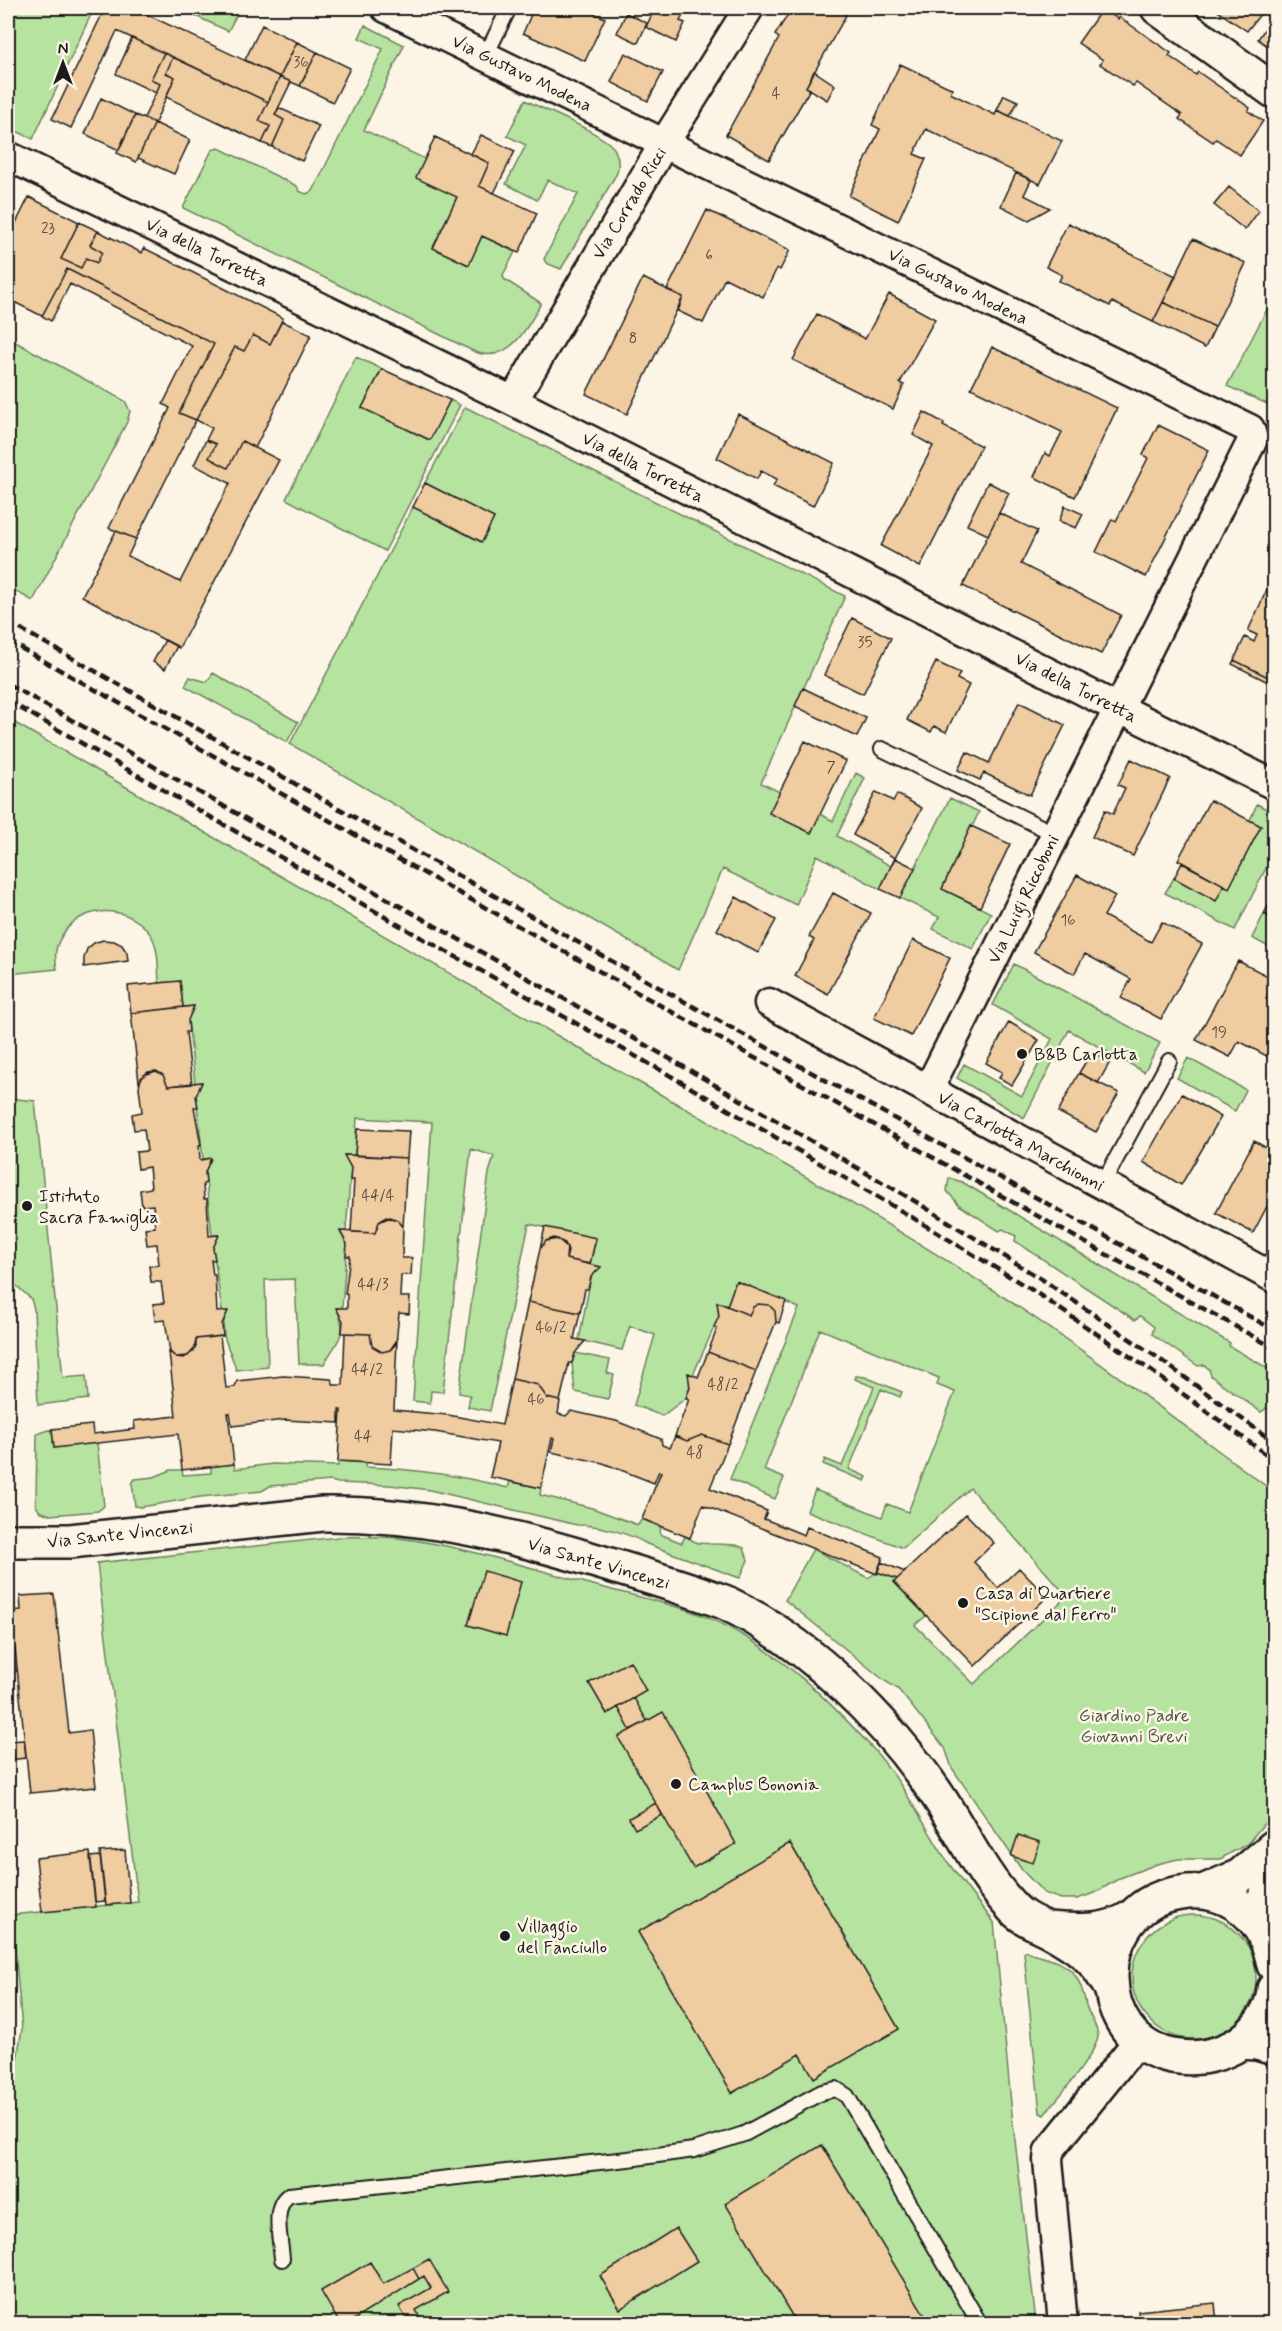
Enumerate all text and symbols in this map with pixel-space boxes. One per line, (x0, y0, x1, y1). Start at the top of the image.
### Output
street label: Via Gustavo Modena (448, 30, 596, 118)
north arrow (33, 33, 93, 93)
text: N (58, 39, 68, 60)
house number: 36 (293, 53, 309, 73)
house number: 4 (772, 84, 781, 104)
street label: Via Corrado Ricci (587, 143, 673, 264)
street label: Via della Torretta (141, 213, 272, 293)
house number: 23 (41, 219, 55, 239)
street label: Via Gustavo Modena (884, 243, 1032, 331)
house number: 6 (705, 246, 713, 266)
house number: 8 (629, 329, 637, 349)
street label: Via della Torretta (577, 427, 708, 509)
house number: 35 (858, 633, 872, 653)
street label: Via della Torretta (1010, 647, 1141, 729)
house number: 7 (826, 758, 836, 778)
street label: Via Luigi Riccoboni (982, 831, 1067, 969)
house number: 16 (1060, 911, 1076, 931)
house number: 19 (1211, 1023, 1227, 1043)
place label: B&B Carlotta (1034, 1043, 1138, 1067)
marker: B&B Carlotta (1015, 1047, 1029, 1061)
street label: Via Carlotta Marchionni (933, 1086, 1108, 1198)
place label: Istituto Sacra Famiglia (39, 1185, 159, 1231)
house number: 44/4 (361, 1186, 395, 1206)
marker: Istituto Sacra Famiglia (20, 1199, 34, 1213)
house number: 44/3 (357, 1275, 389, 1295)
house number: 46/2 (536, 1318, 566, 1338)
house number: 44/2 (351, 1360, 383, 1380)
house number: 48/2 (708, 1375, 738, 1395)
house number: 46 (527, 1390, 545, 1410)
house number: 44 (354, 1427, 372, 1447)
house number: 48 (687, 1443, 703, 1463)
street label: Via Sante Vincenzi (46, 1515, 194, 1555)
street label: Via Sante Vincenzi (525, 1532, 673, 1596)
place label: Casa di Quartiere "Scipione dal Ferro" (975, 1582, 1116, 1627)
marker: Casa di Quartiere "Scipione dal Ferro" (956, 1596, 970, 1610)
park label: Giardino Padre Giovanni Brevi (1079, 1704, 1189, 1749)
place label: Camplus Bononia (688, 1773, 819, 1797)
marker: Camplus Bononia (669, 1777, 683, 1791)
place label: Villaggio del Fanciullo (517, 1915, 607, 1960)
marker: Villaggio del Fanciullo (498, 1929, 512, 1943)

